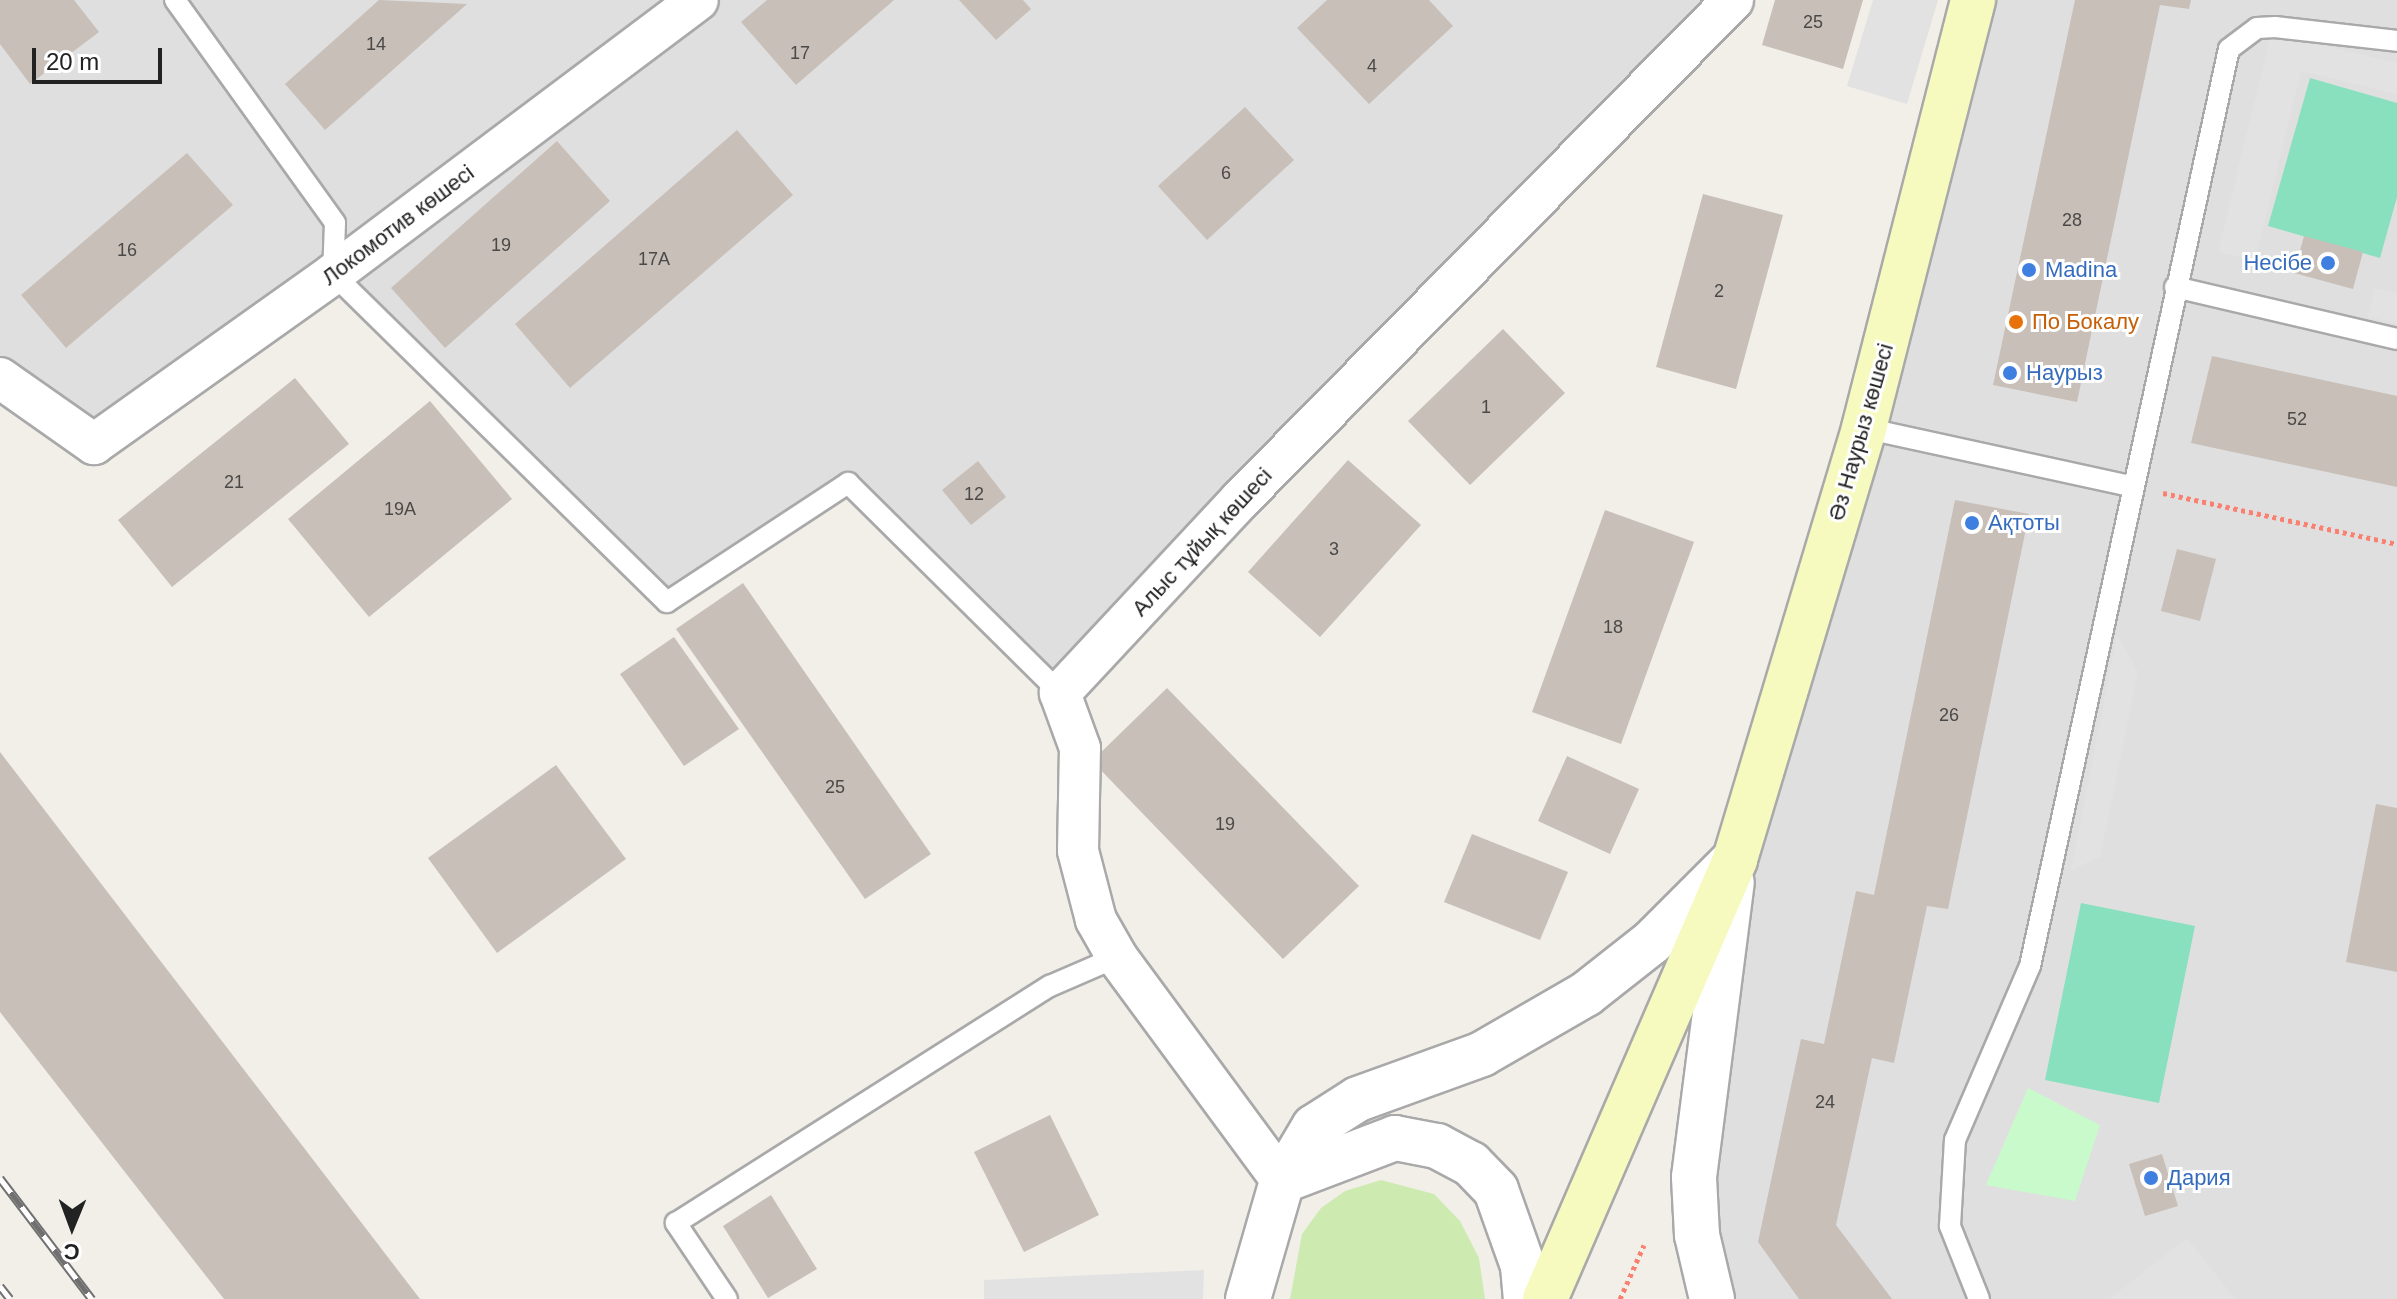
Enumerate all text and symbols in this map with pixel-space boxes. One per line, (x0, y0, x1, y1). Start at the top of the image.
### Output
house number: 25 (1803, 11, 1823, 33)
scale bar (36, 32, 166, 82)
house number: 14 (366, 33, 386, 55)
house number: 17 (790, 42, 810, 64)
text: 20 m (46, 48, 99, 75)
house number: 4 (1367, 55, 1377, 77)
street label: Локомотив көшесі (317, 159, 479, 291)
house number: 6 (1221, 162, 1231, 184)
house number: 28 (2062, 209, 2082, 231)
house number: 19 (491, 234, 511, 256)
house number: 16 (117, 239, 137, 261)
house number: 17А (638, 248, 670, 270)
place label: Несібе (2243, 250, 2312, 276)
marker: Несібе (2319, 254, 2337, 272)
place label: Madina (2045, 257, 2117, 283)
marker: Madina (2020, 261, 2038, 279)
house number: 2 (1714, 280, 1724, 302)
place label: По Бокалу (2032, 309, 2139, 335)
marker: По Бокалу (2007, 313, 2025, 331)
street label: Әз Наурыз көшесі (1823, 340, 1899, 524)
place label: Наурыз (2026, 360, 2103, 386)
marker: Наурыз (2001, 364, 2019, 382)
house number: 1 (1481, 396, 1491, 418)
house number: 52 (2287, 408, 2307, 430)
street label: Алыс тұйық көшесі (1127, 462, 1277, 622)
house number: 21 (224, 471, 244, 493)
house number: 12 (964, 483, 984, 505)
house number: 19А (384, 498, 416, 520)
place label: Ақтоты (1988, 510, 2060, 536)
marker: Ақтоты (1963, 514, 1981, 532)
house number: 3 (1329, 538, 1339, 560)
house number: 18 (1603, 616, 1623, 638)
house number: 26 (1939, 704, 1959, 726)
house number: 25 (825, 776, 845, 798)
house number: 19 (1215, 813, 1235, 835)
house number: 24 (1815, 1091, 1835, 1113)
place label: Дария (2167, 1165, 2231, 1191)
marker: Дария (2142, 1169, 2160, 1187)
north arrow (32, 1187, 112, 1267)
text: С (63, 1239, 80, 1264)

